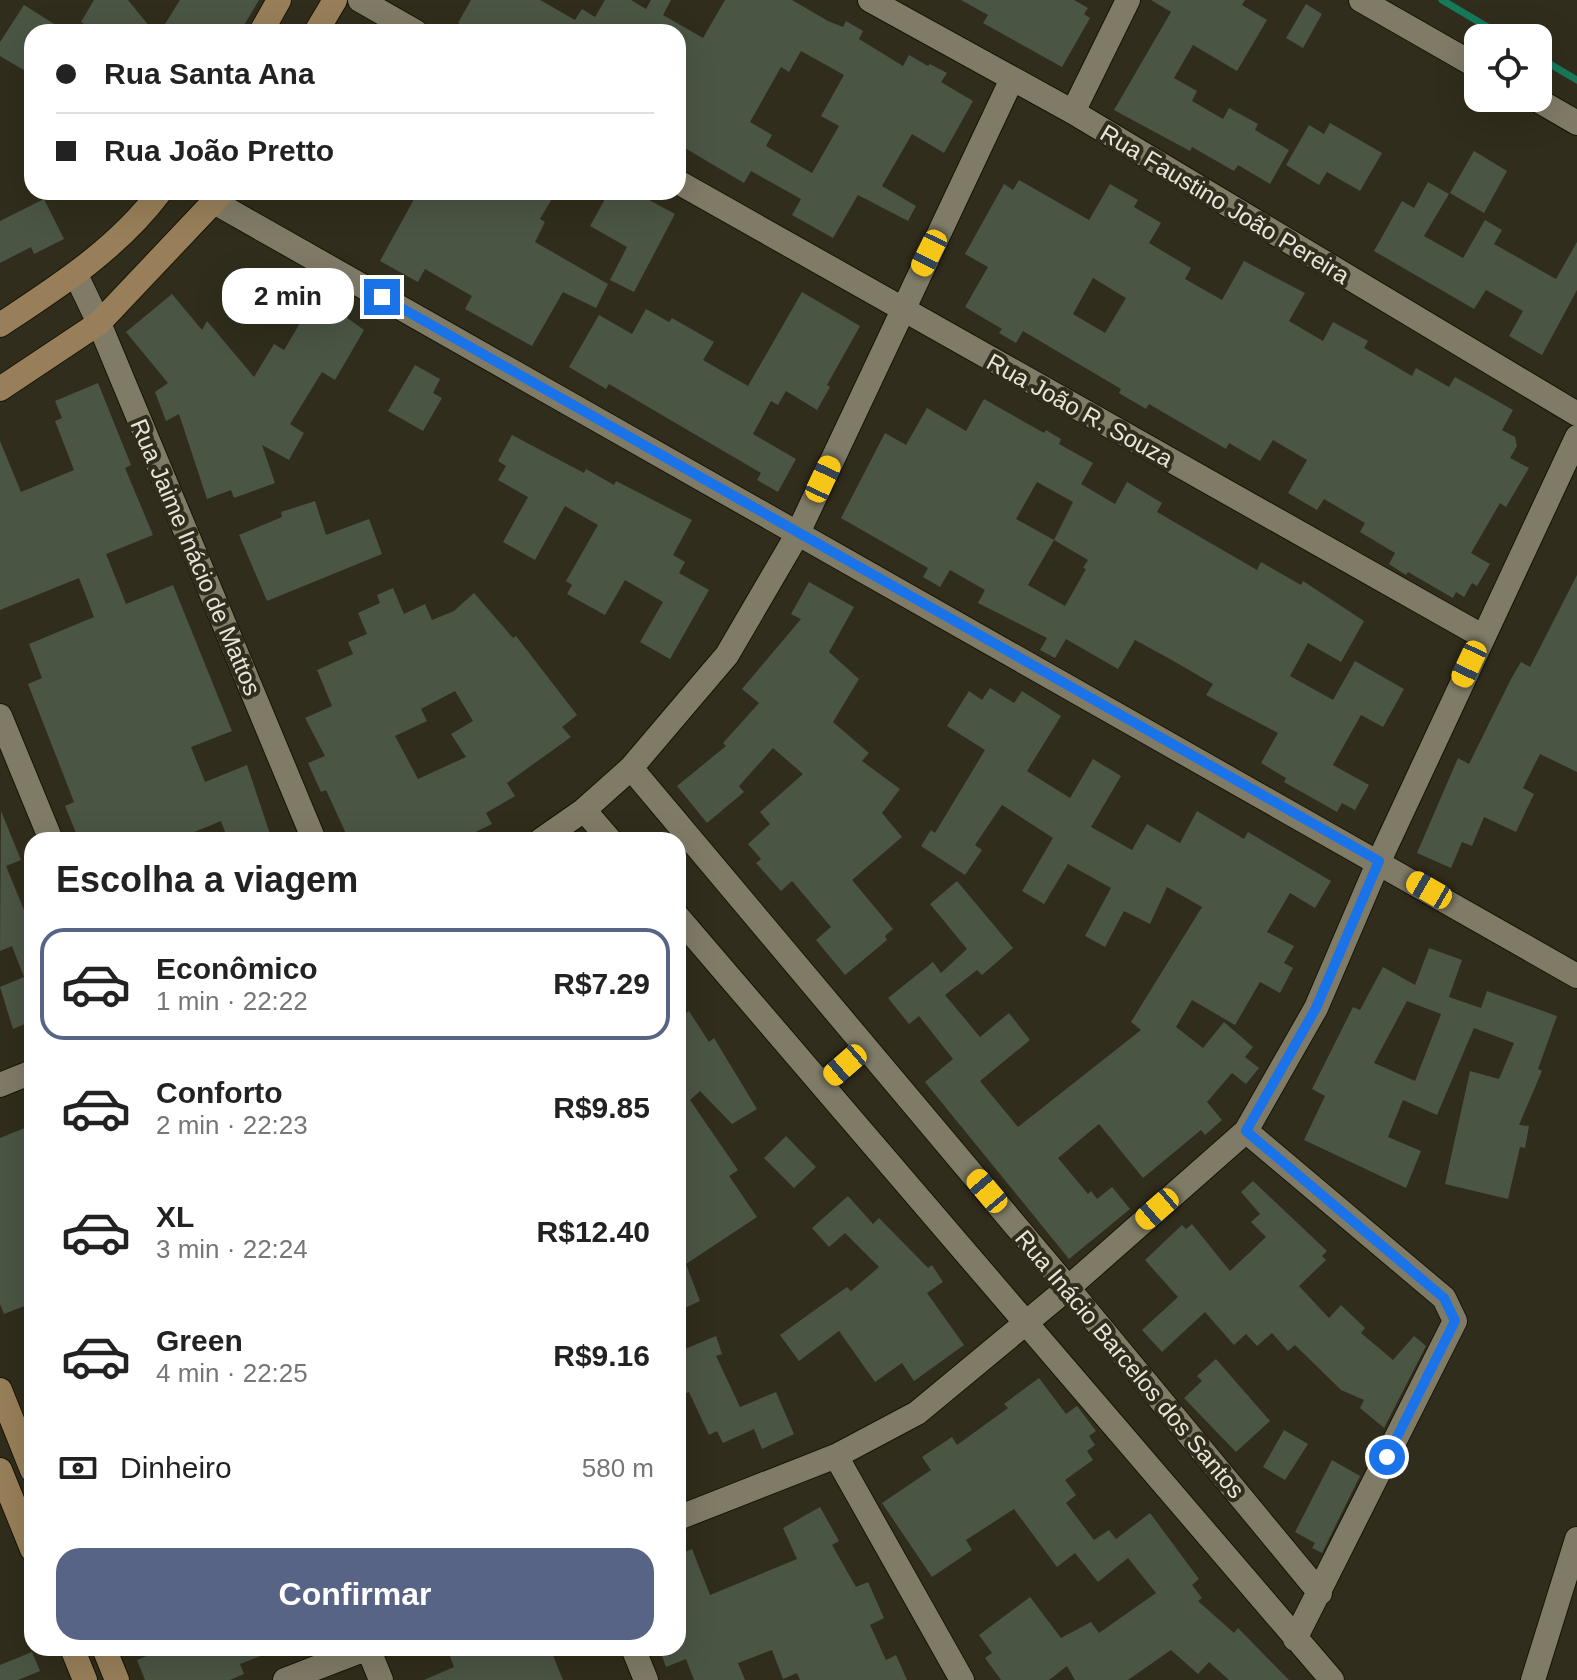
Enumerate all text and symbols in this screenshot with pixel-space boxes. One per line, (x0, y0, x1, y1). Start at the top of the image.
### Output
map controls (1464, 24, 1552, 112)
button: locate (1464, 24, 1552, 112)
text: Rua Santa Ana (104, 57, 315, 90)
street label: Rua Faustino João Pereira (1096, 119, 1355, 289)
text: Rua João Pretto (104, 134, 334, 167)
car (908, 226, 950, 280)
callout: 2 min (222, 269, 354, 325)
route end (364, 279, 400, 315)
text: 2 min (254, 281, 322, 311)
street label: Rua João R. Souza (982, 348, 1178, 473)
street label: Rua Jaime Inácio de Mattos (125, 415, 267, 699)
car (802, 452, 844, 506)
car (1448, 637, 1490, 691)
text: Escolha a viagem (56, 859, 358, 900)
car (1402, 868, 1456, 912)
icon: car (60, 948, 132, 1020)
text: Econômico (156, 952, 318, 985)
text: R$7.29 (553, 967, 650, 1000)
text: 1 min · 22:22 (156, 986, 308, 1016)
car (819, 1040, 871, 1090)
icon: car (60, 1072, 132, 1144)
text: Conforto (156, 1076, 283, 1109)
text: R$9.85 (553, 1091, 650, 1124)
text: 2 min · 22:23 (156, 1110, 308, 1140)
car (962, 1165, 1012, 1217)
car (1131, 1184, 1183, 1234)
icon: car (60, 1196, 132, 1268)
text: XL (156, 1200, 194, 1233)
text: R$12.40 (537, 1215, 650, 1248)
street label: Rua Inácio Barcelos dos Santos (1010, 1225, 1250, 1503)
text: 3 min · 22:24 (156, 1234, 308, 1264)
icon: car (60, 1320, 132, 1392)
text: Green (156, 1324, 243, 1357)
text: R$9.16 (553, 1339, 650, 1372)
text: 4 min · 22:25 (156, 1358, 308, 1388)
route start (1369, 1439, 1405, 1475)
icon: cash (56, 1446, 100, 1490)
text: Dinheiro (120, 1451, 232, 1484)
text: 580 m (582, 1453, 654, 1483)
button: Confirmar (56, 1548, 654, 1640)

